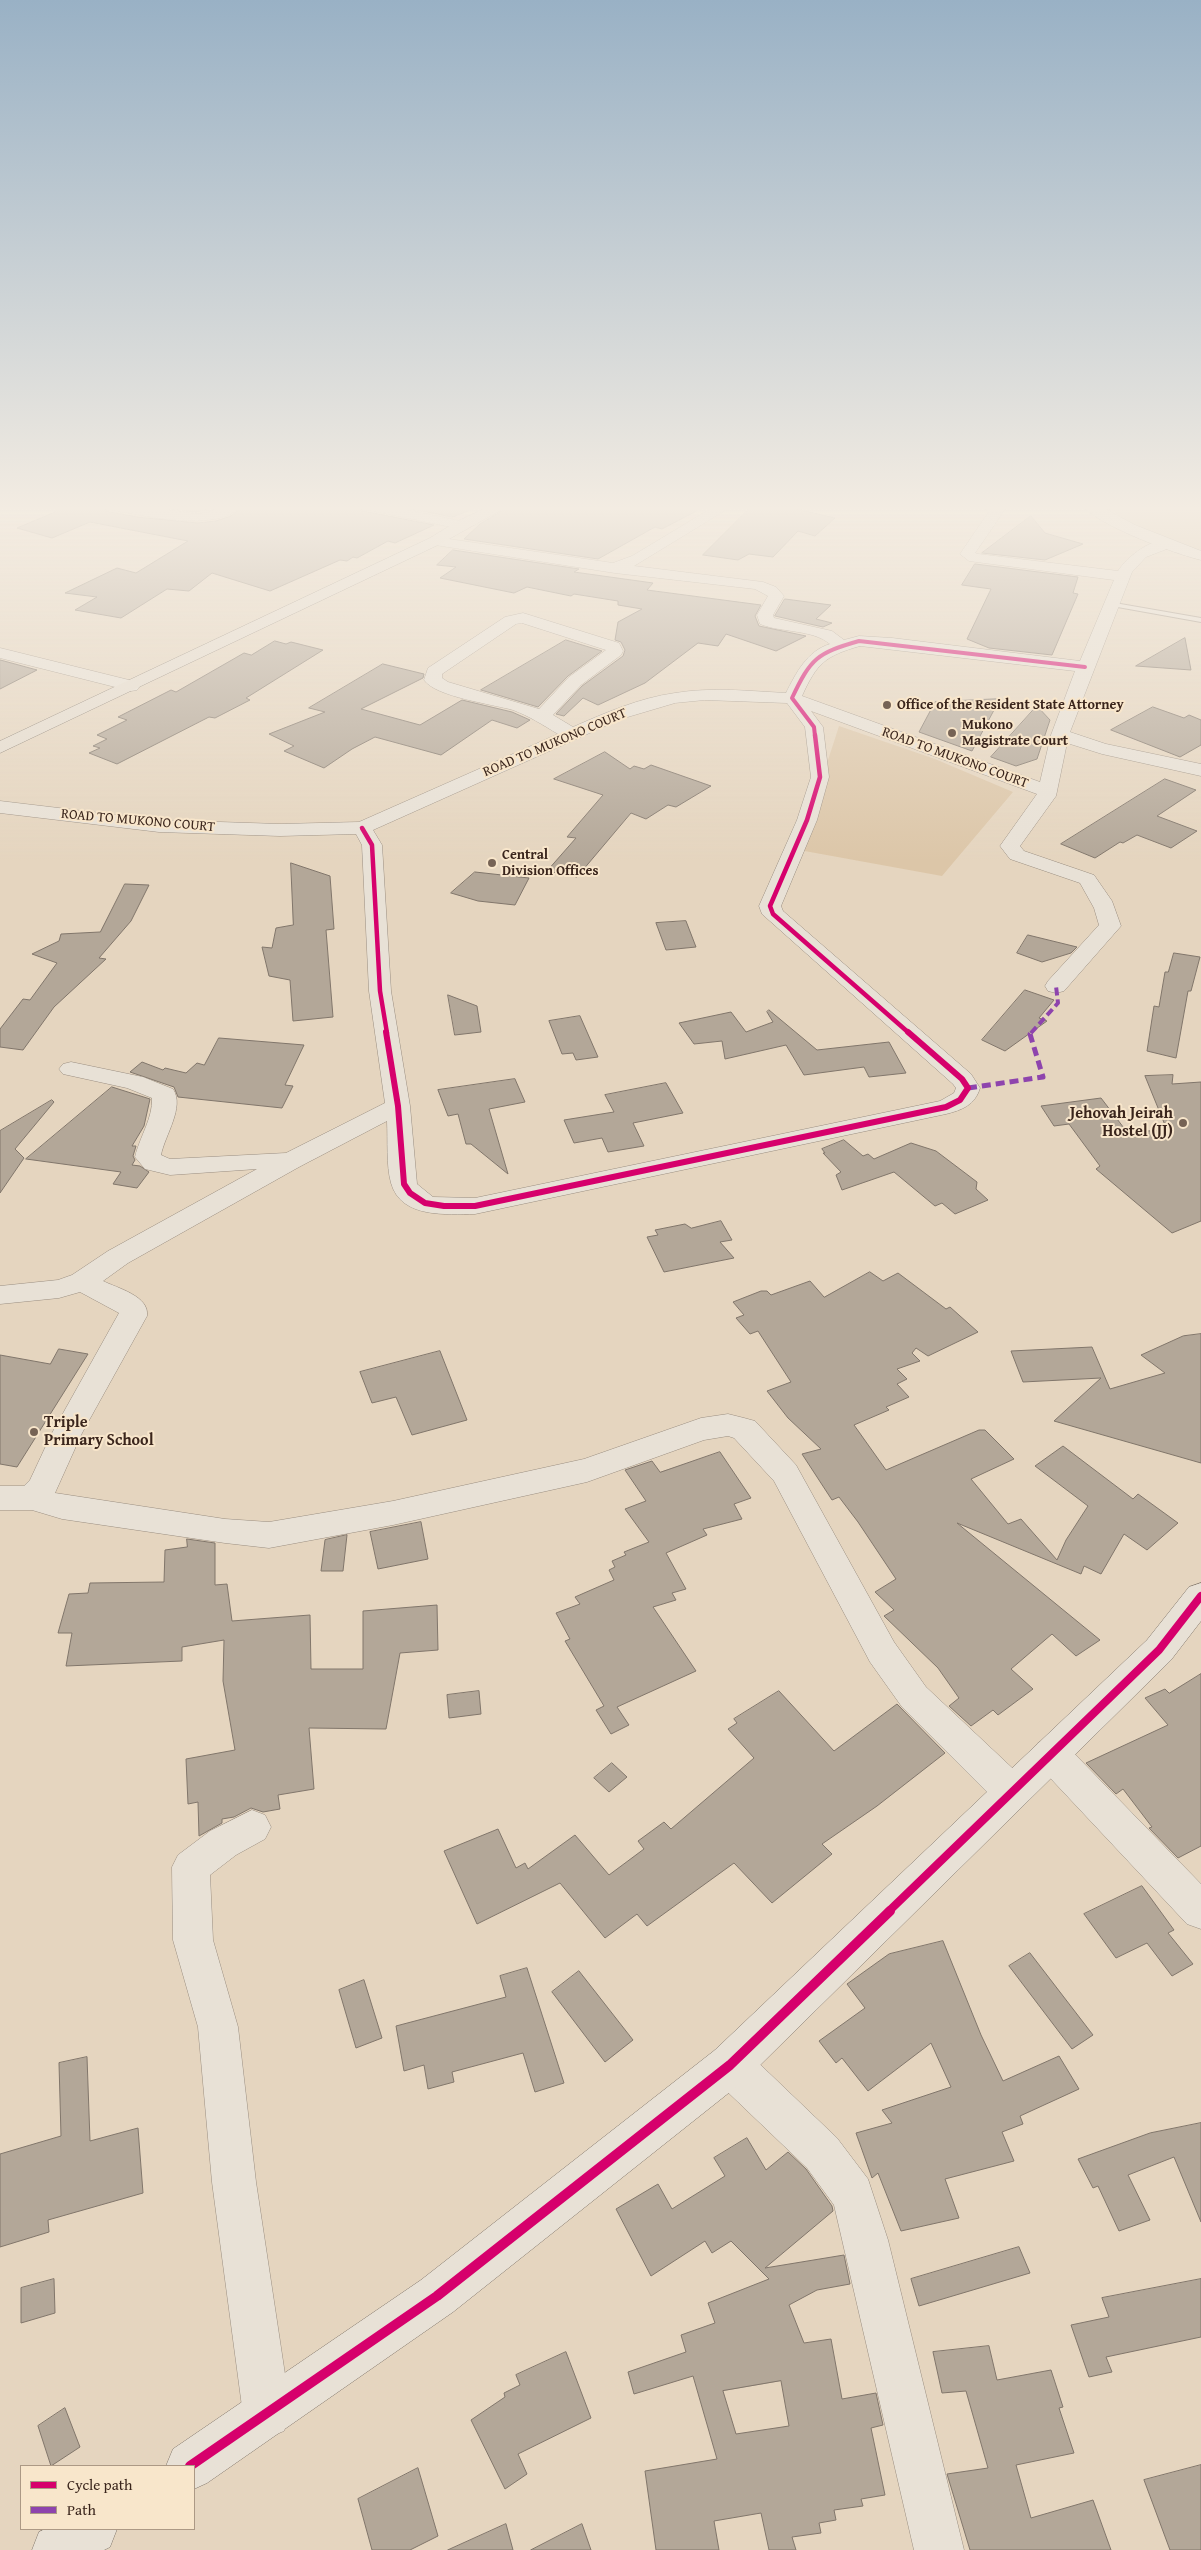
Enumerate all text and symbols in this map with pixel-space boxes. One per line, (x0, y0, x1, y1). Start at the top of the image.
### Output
place label: Office of the Resident State Attorney (897, 697, 1124, 713)
marker: Office of the Resident State Attorney (881, 699, 893, 711)
street label: ROAD TO MUKONO COURT (481, 705, 629, 781)
place label: Mukono Magistrate Court (962, 717, 1068, 750)
street label: ROAD TO MUKONO COURT (880, 724, 1030, 792)
marker: Mukono Magistrate Court (946, 727, 958, 739)
street label: ROAD TO MUKONO COURT (60, 806, 216, 836)
place label: Central Division Offices (502, 847, 598, 880)
marker: Central Division Offices (486, 857, 498, 869)
place label: Jehovah Jeirah Hostel (JJ) (1070, 1104, 1173, 1142)
marker: Jehovah Jeirah Hostel (JJ) (1177, 1117, 1189, 1129)
place label: Triple Primary School (44, 1413, 154, 1451)
marker: Triple Primary School (28, 1426, 40, 1438)
legend (20, 2465, 195, 2530)
text: Cycle path (67, 2474, 133, 2495)
text: Path (67, 2499, 96, 2520)

